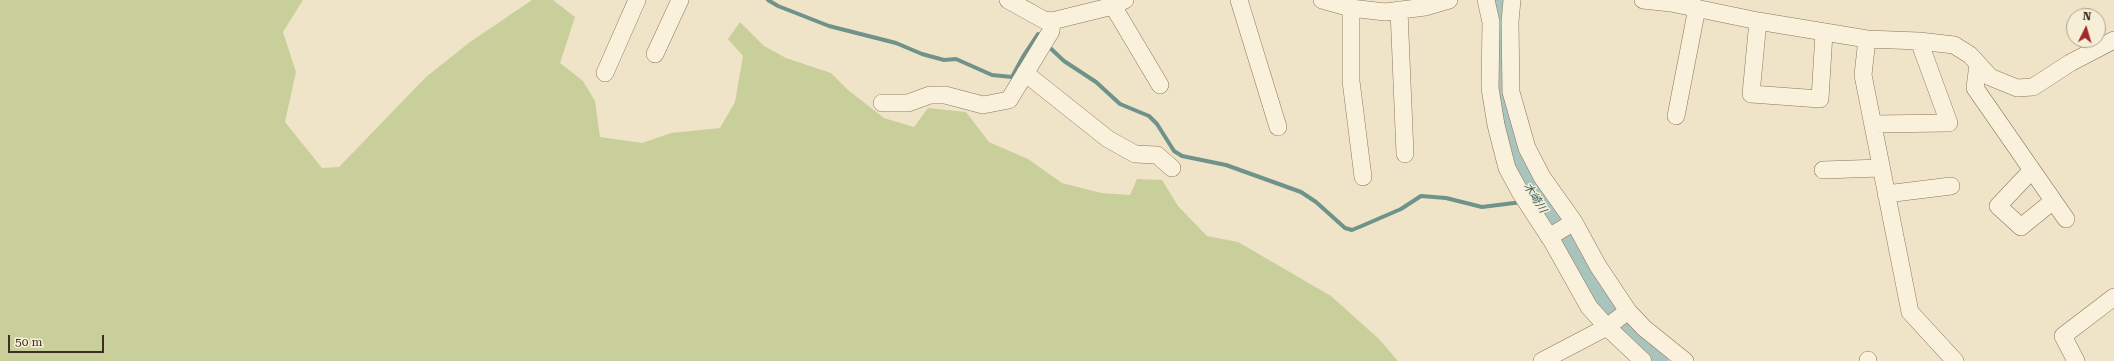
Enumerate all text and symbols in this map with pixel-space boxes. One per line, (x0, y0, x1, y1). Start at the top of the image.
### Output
north arrow (2066, 8, 2106, 48)
text: N (2082, 10, 2092, 23)
water label: 木崎川 (1521, 181, 1549, 215)
scale bar (10, 327, 106, 353)
text: 50 m (15, 335, 42, 349)

